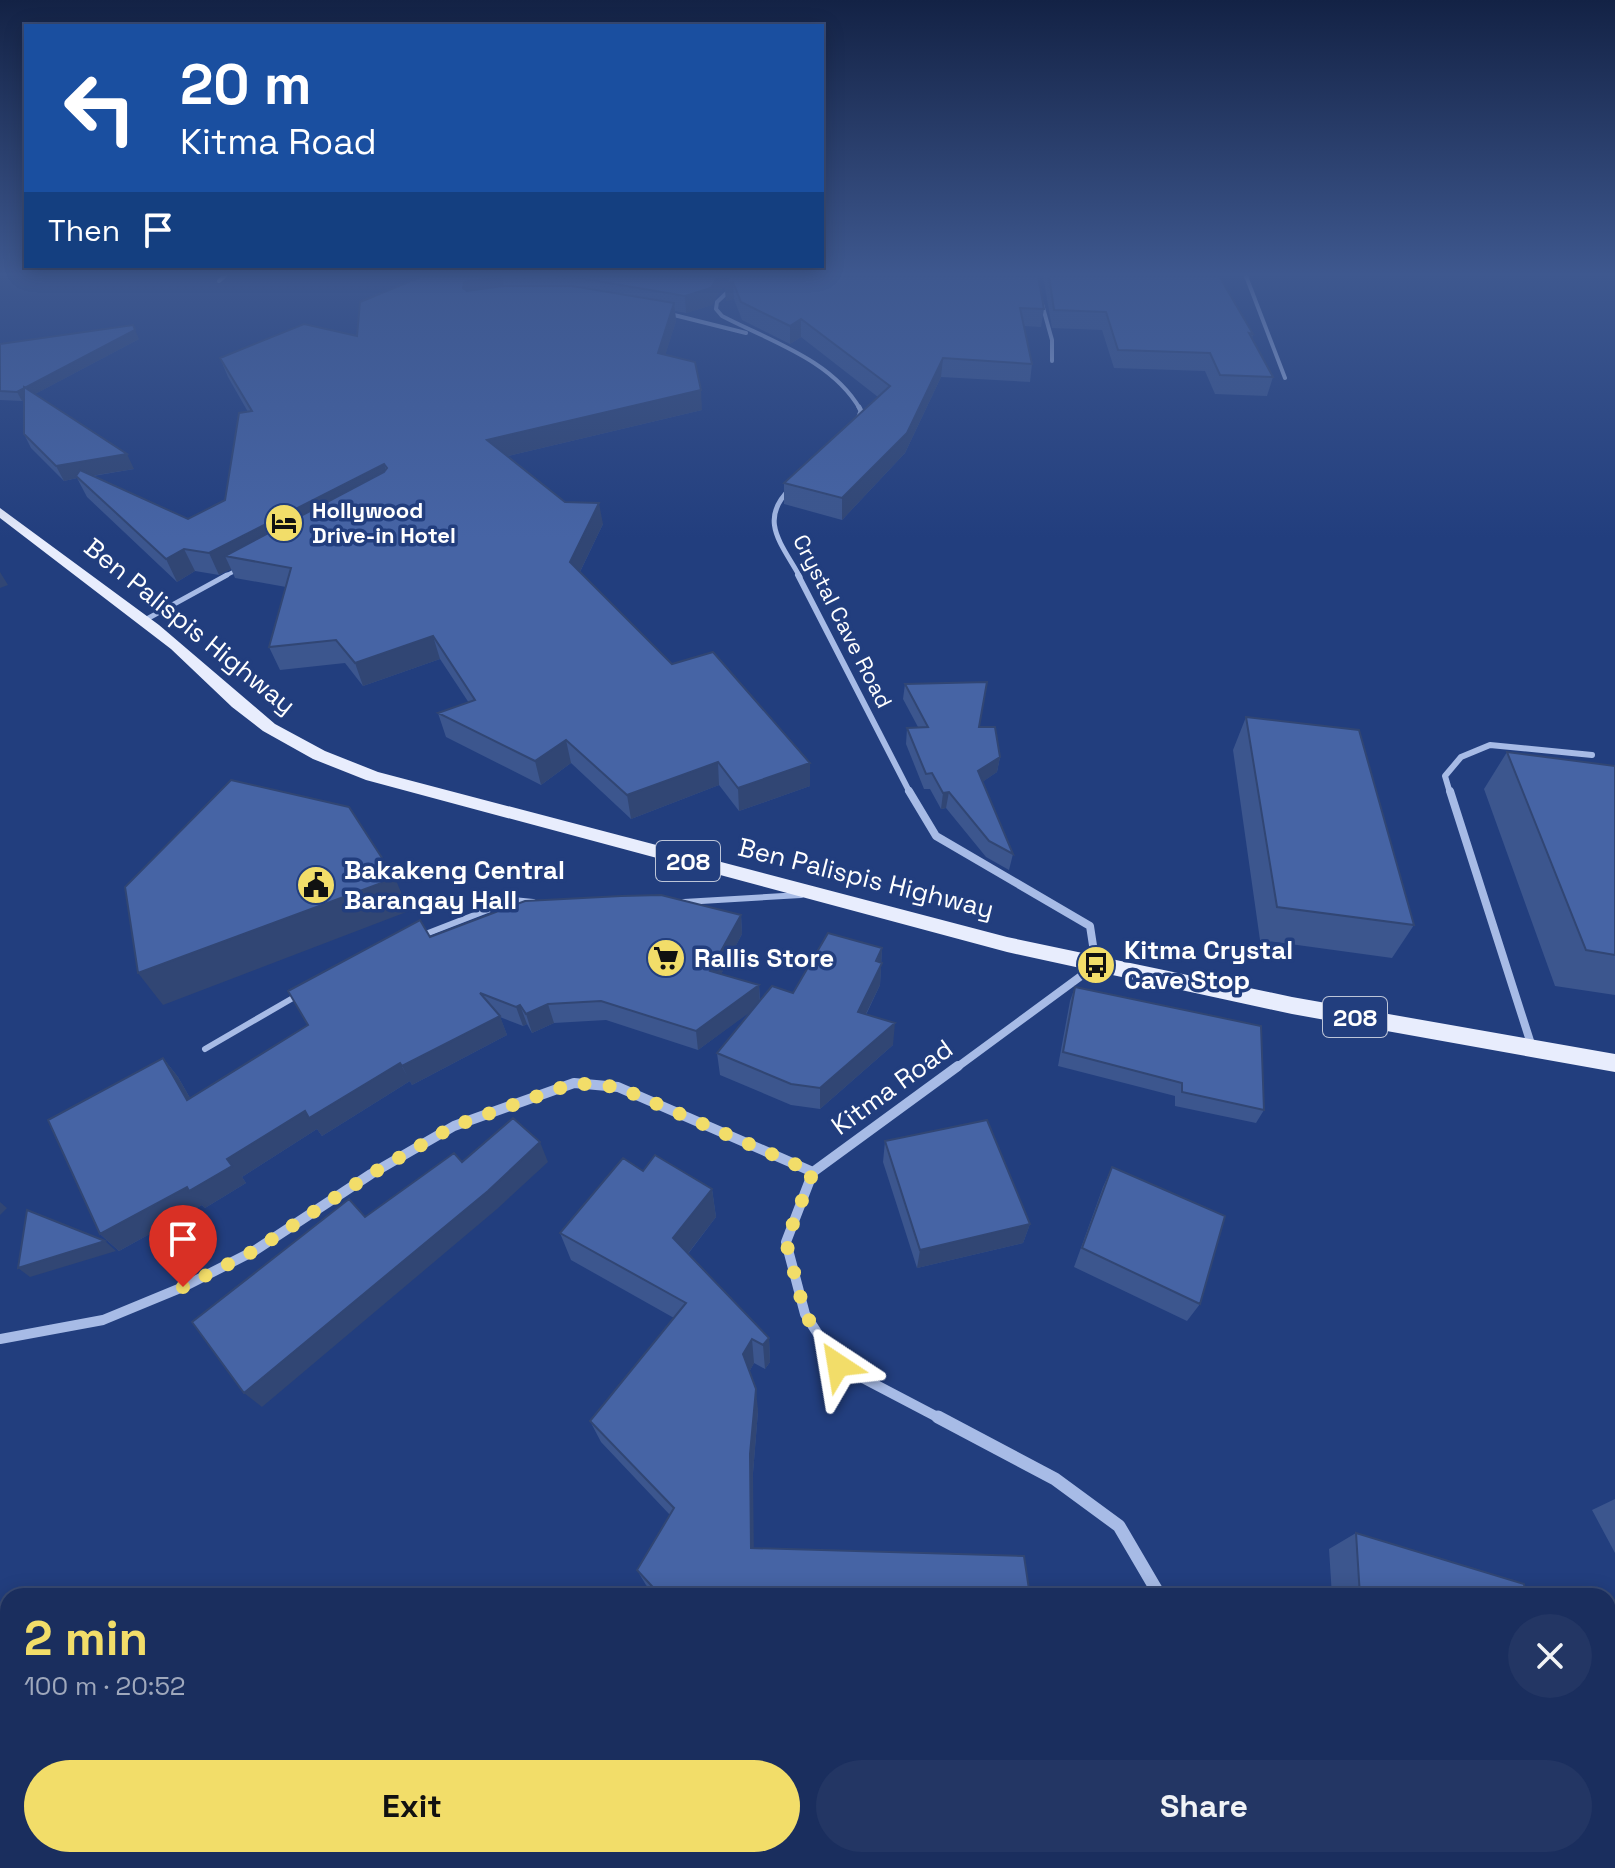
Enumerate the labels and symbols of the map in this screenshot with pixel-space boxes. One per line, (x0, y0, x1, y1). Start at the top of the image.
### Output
place label: Hollywood Drive-in Hotel (312, 496, 456, 549)
hotel icon: Hollywood Drive-in Hotel (263, 502, 305, 544)
street label: Crystal Cave Road (787, 529, 899, 713)
street label: Ben Palispis Highway (77, 530, 303, 722)
street label: Ben Palispis Highway (735, 830, 997, 926)
road number: 208 (656, 841, 720, 881)
place label: Bakakeng Central Barangay Hall (344, 853, 565, 917)
public building icon: Bakakeng Central Barangay Hall (295, 864, 337, 906)
place label: Kitma Crystal Cave Stop (1124, 933, 1293, 997)
supermarket icon: Rallis Store (645, 937, 687, 979)
place label: Rallis Store (694, 941, 834, 975)
bus stop icon: Kitma Crystal Cave Stop (1075, 944, 1117, 986)
road number: 208 (1323, 997, 1387, 1037)
street label: Kitma Road (825, 1032, 959, 1142)
pin (149, 1205, 217, 1287)
position arrow (796, 1323, 880, 1407)

